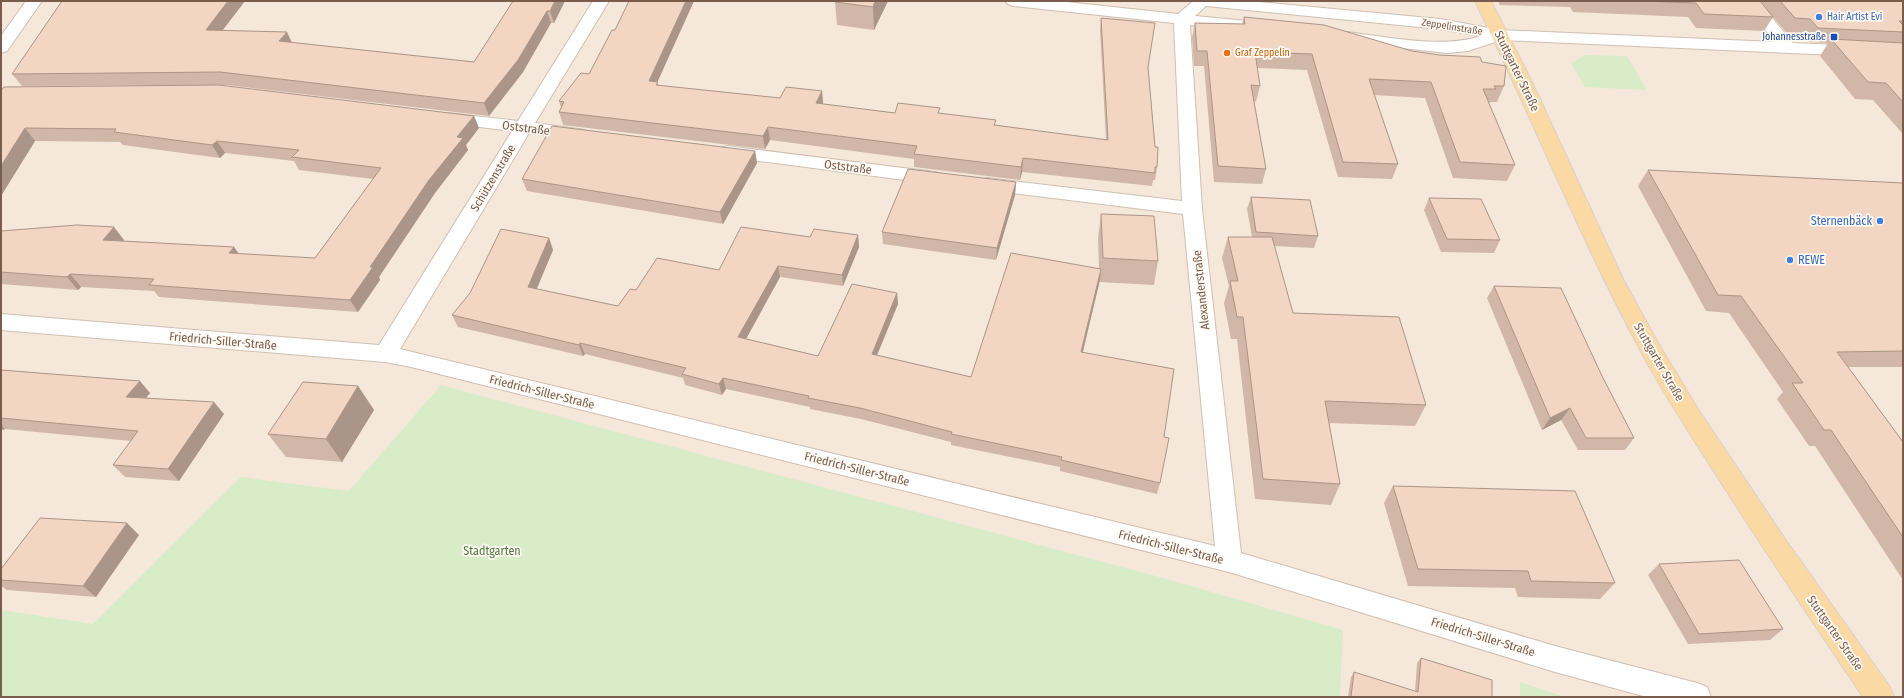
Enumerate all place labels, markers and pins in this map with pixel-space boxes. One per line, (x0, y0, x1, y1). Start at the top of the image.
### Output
place label: Hair Artist Evi (1827, 11, 1882, 23)
marker: Hair Artist Evi (1814, 12, 1824, 22)
place label: Johannesstraße (1762, 31, 1826, 43)
marker: Johannesstraße (1829, 32, 1839, 42)
place label: Graf Zeppelin (1235, 47, 1290, 59)
marker: Graf Zeppelin (1222, 48, 1232, 58)
place label: Sternenbäck (1811, 214, 1872, 228)
marker: Sternenbäck (1875, 216, 1885, 226)
place label: REWE (1798, 253, 1825, 267)
marker: REWE (1785, 255, 1795, 265)

